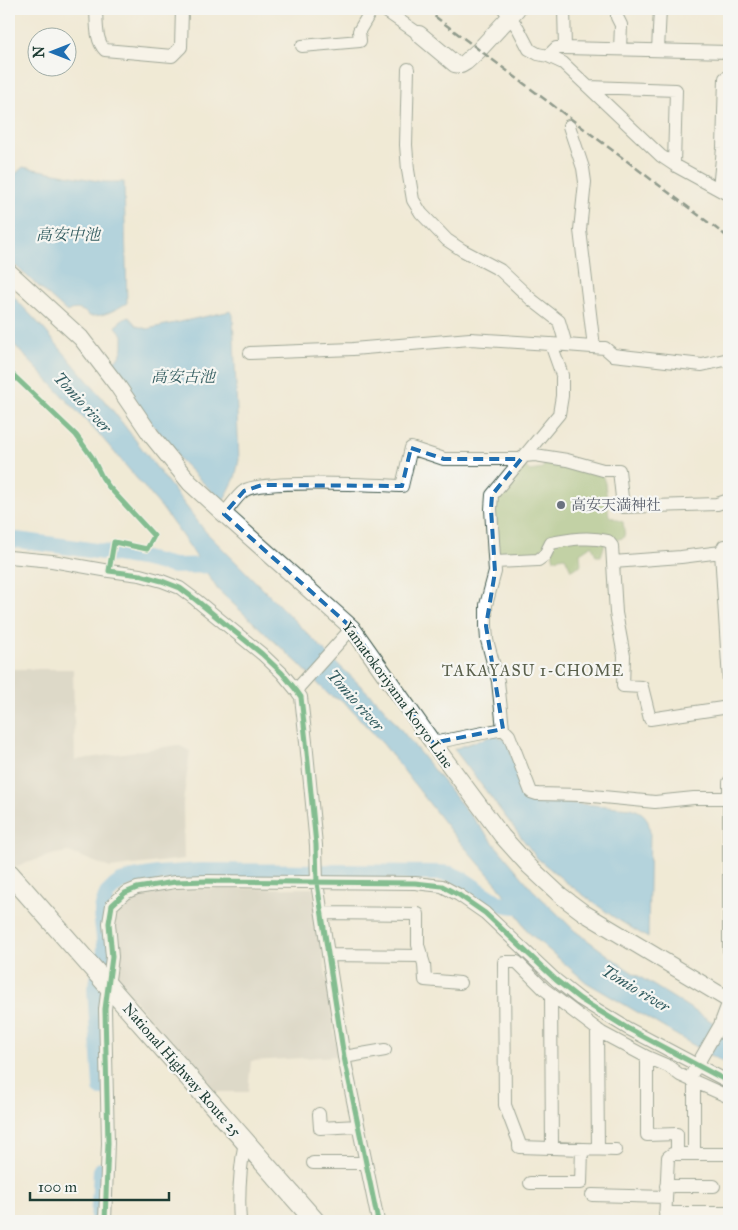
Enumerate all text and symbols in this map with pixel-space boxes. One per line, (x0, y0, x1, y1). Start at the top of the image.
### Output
north arrow (28, 28, 78, 78)
text: N (31, 46, 48, 58)
water label: 高安中池 (36, 225, 102, 244)
water label: 高安古池 (151, 367, 217, 386)
water label: Tomio river (50, 368, 116, 437)
place label: 高安天満神社 (571, 496, 661, 514)
marker: 高安天満神社 (555, 499, 567, 511)
street label: Yamatokoriyama Koryo Line (339, 618, 457, 772)
district label: TAKAYASU 1-CHOME (442, 661, 624, 680)
water label: Tomio river (323, 666, 389, 736)
water label: Tomio river (598, 961, 674, 1017)
street label: National Highway Route 25 (119, 1000, 245, 1140)
scale bar (30, 1170, 169, 1202)
text: 100 m (38, 1178, 78, 1196)

